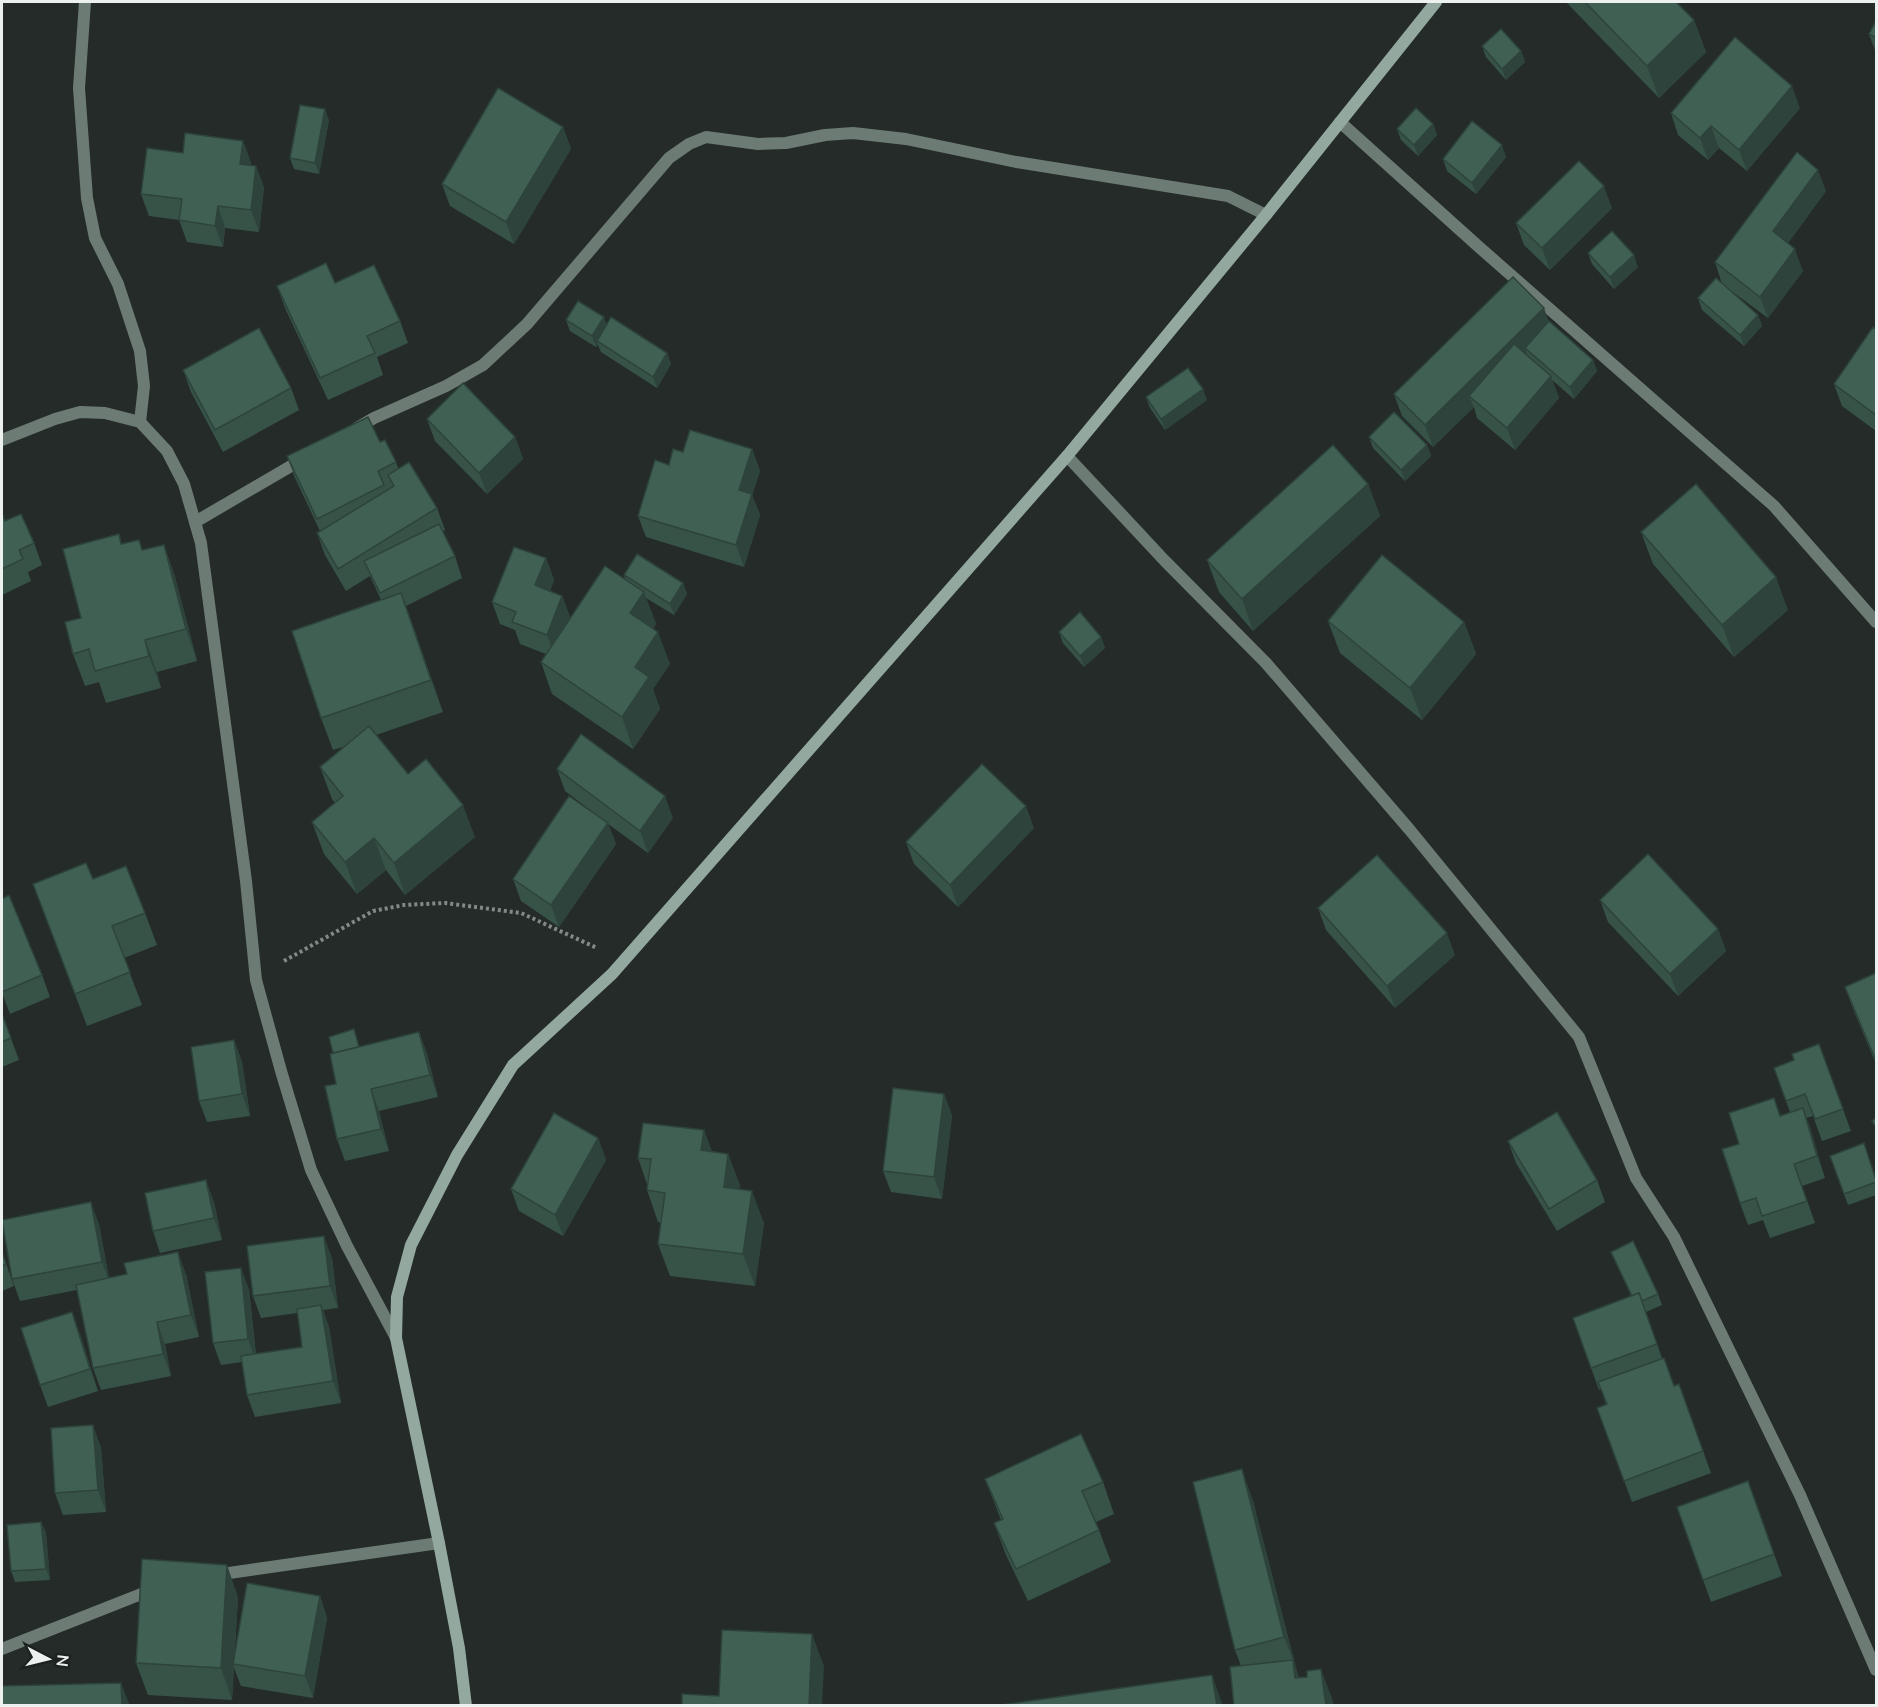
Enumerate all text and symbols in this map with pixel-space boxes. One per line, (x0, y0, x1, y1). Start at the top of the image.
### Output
north arrow (18, 1629, 78, 1689)
text: N (52, 1654, 74, 1668)

